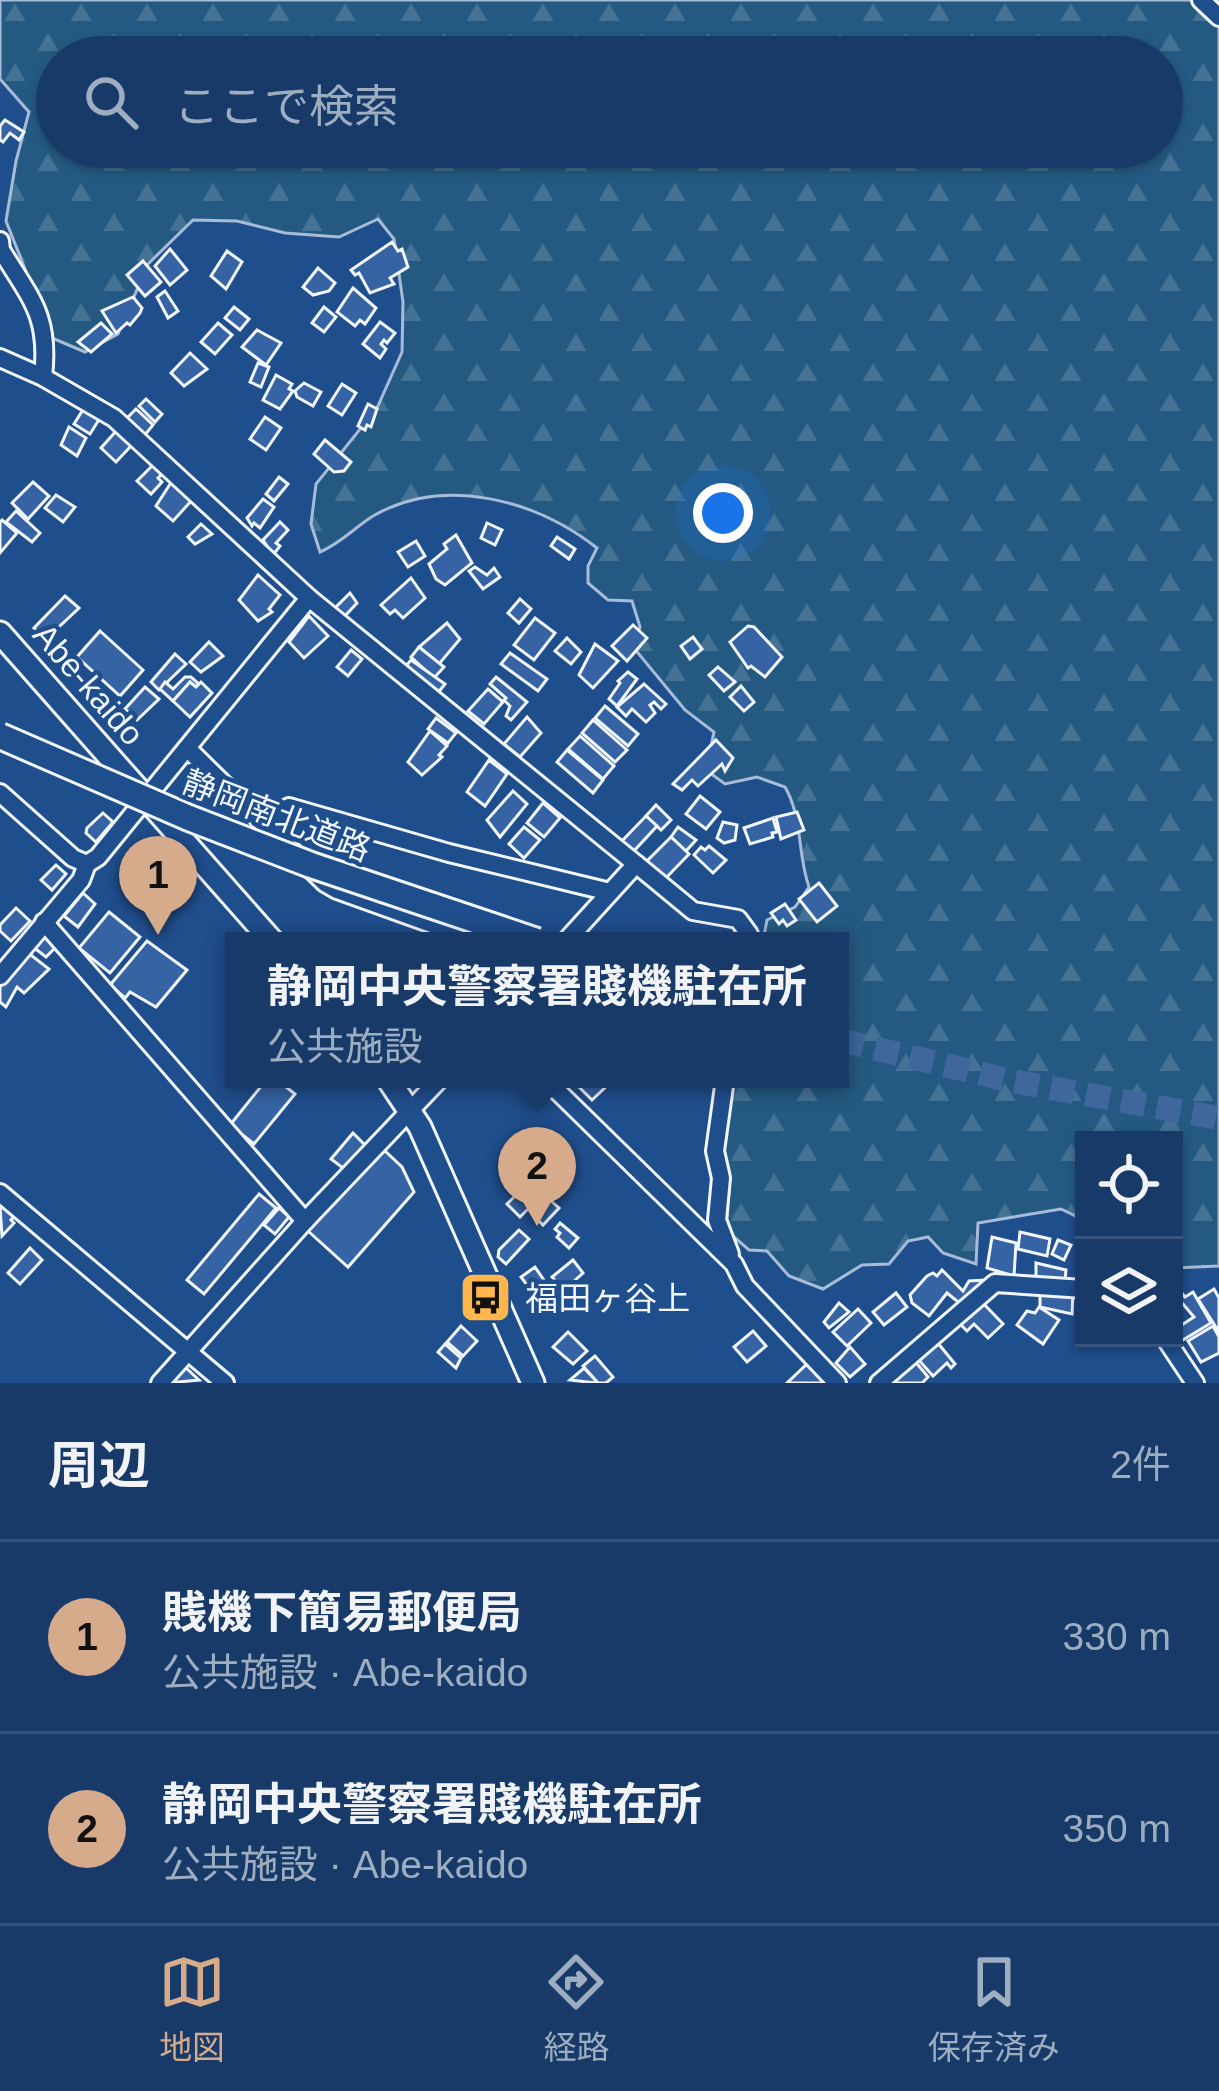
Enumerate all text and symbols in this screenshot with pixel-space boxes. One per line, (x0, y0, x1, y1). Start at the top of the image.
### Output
search box (36, 36, 1183, 168)
icon: search (78, 69, 144, 135)
text: ここで検索 (174, 81, 399, 132)
your location (693, 483, 753, 543)
street label: Abe-kaido (26, 616, 151, 753)
street label: 静岡南北道路 (178, 763, 376, 868)
pin: 1 (119, 836, 197, 935)
popup (225, 932, 849, 1088)
text: 静岡中央警察署賤機駐在所 (267, 961, 807, 1012)
text: 公共施設 (267, 1025, 423, 1068)
pin: 2 (498, 1127, 576, 1226)
map controls (1075, 1131, 1183, 1347)
button: locate (1075, 1131, 1183, 1239)
button: layers (1075, 1239, 1183, 1347)
bus stop icon: 福田ヶ谷上 (458, 1270, 514, 1326)
place label: 福田ヶ谷上 (525, 1280, 690, 1317)
text: 周辺 (48, 1437, 150, 1494)
text: 2件 (1110, 1443, 1171, 1486)
text: 賎機下簡易郵便局 (162, 1587, 522, 1638)
text: 1 (76, 1615, 98, 1658)
text: 330 m (1063, 1615, 1171, 1658)
text: 公共施設 · Abe-kaido (162, 1651, 528, 1694)
text: 静岡中央警察署賤機駐在所 (162, 1779, 702, 1830)
text: 2 (76, 1807, 98, 1850)
text: 350 m (1063, 1807, 1171, 1850)
text: 公共施設 · Abe-kaido (162, 1843, 528, 1886)
tab: 地図 (159, 1949, 225, 2069)
tab: 経路 (543, 1949, 609, 2069)
tab: 保存済み (928, 1949, 1060, 2069)

